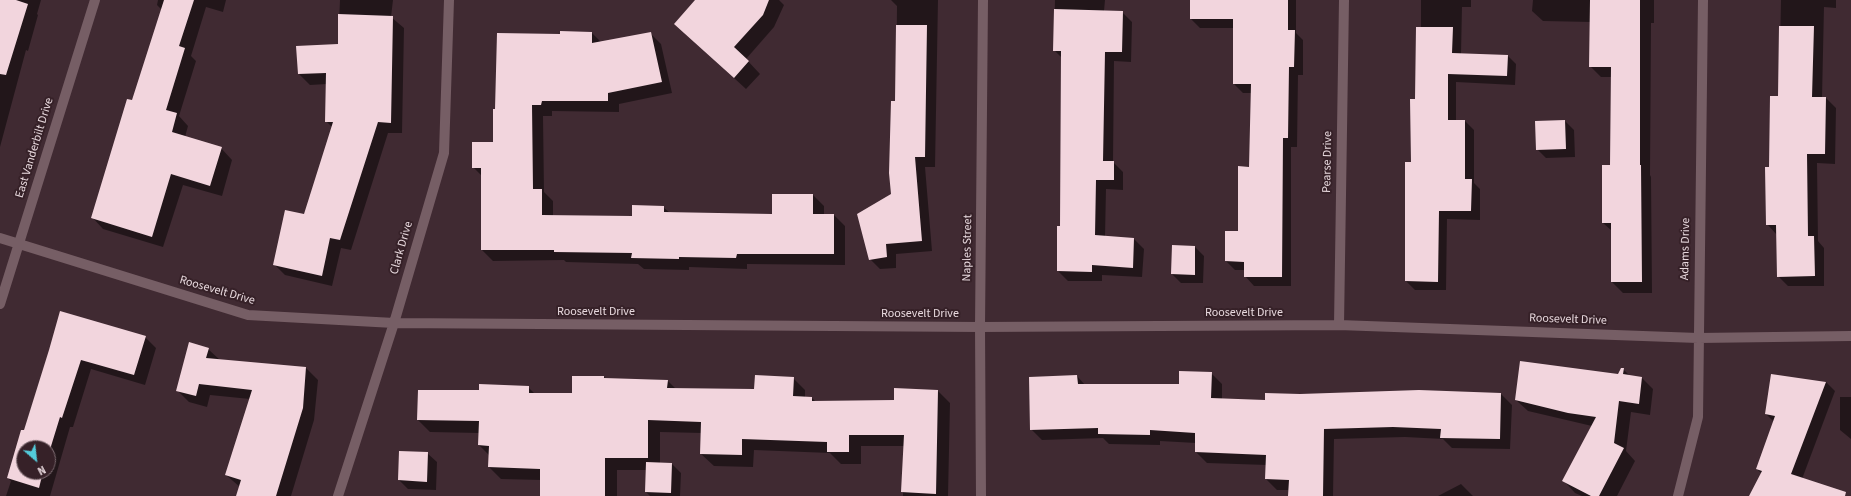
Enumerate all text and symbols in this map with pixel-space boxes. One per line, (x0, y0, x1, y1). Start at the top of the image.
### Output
street label: East Vanderbilt Drive (13, 96, 57, 200)
street label: Pearse Drive (1320, 131, 1336, 193)
street label: Naples Street (960, 214, 976, 282)
street label: Adams Drive (1678, 218, 1694, 280)
street label: Clark Drive (388, 220, 416, 276)
street label: Roosevelt Drive (178, 273, 256, 309)
street label: Roosevelt Drive (557, 305, 635, 319)
street label: Roosevelt Drive (1205, 306, 1283, 320)
street label: Roosevelt Drive (881, 307, 959, 321)
street label: Roosevelt Drive (1529, 311, 1607, 329)
north arrow (16, 440, 56, 480)
text: N (35, 462, 48, 478)

